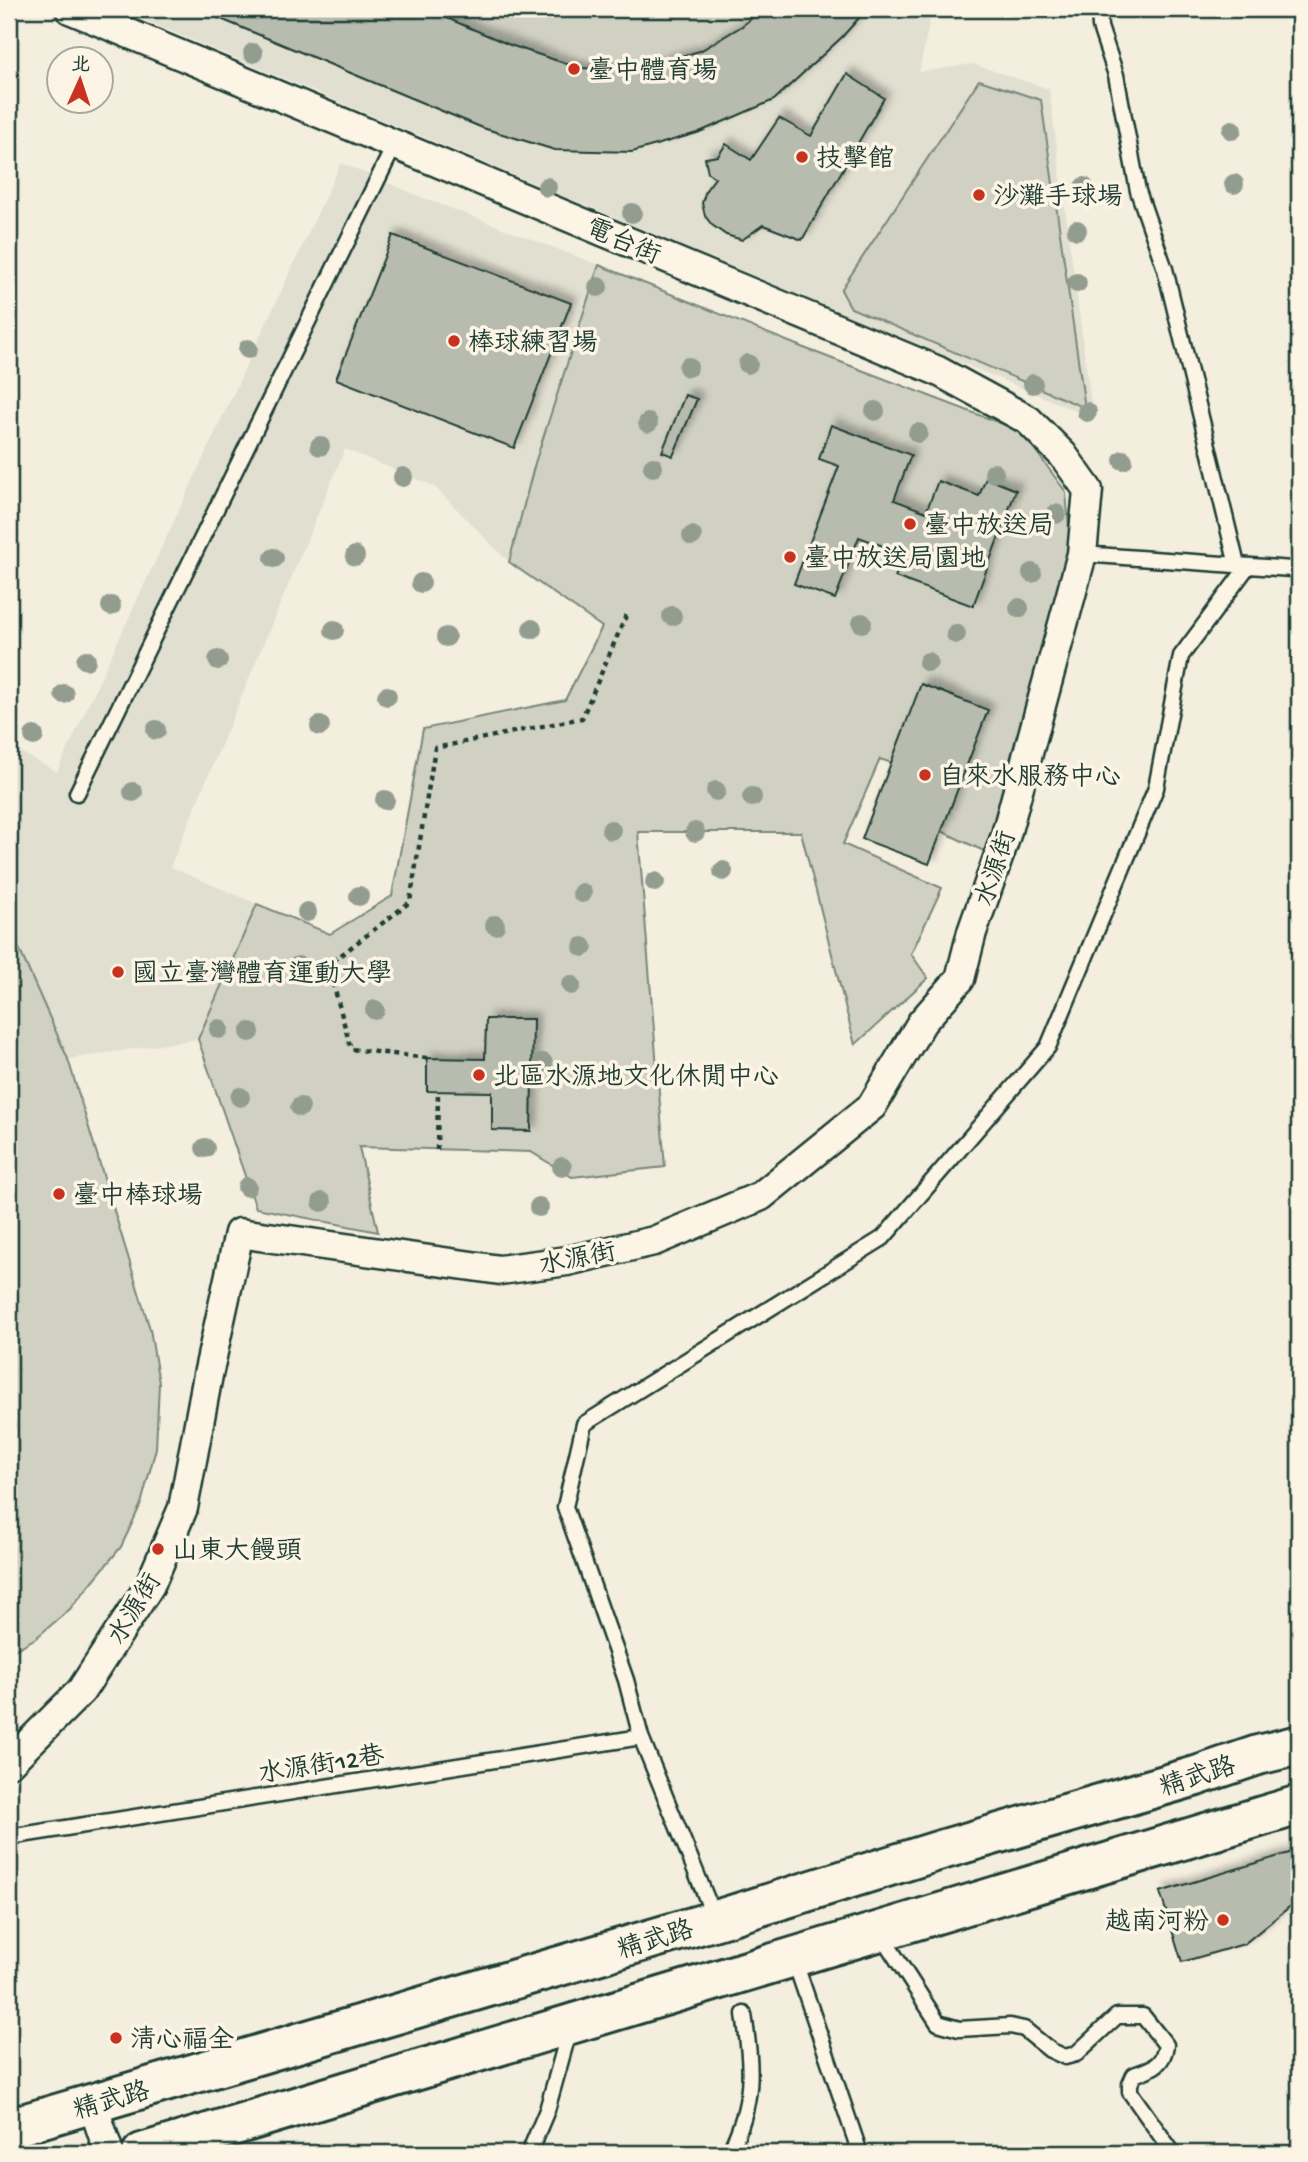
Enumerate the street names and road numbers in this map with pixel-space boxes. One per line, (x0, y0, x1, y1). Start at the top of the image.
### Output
street label: 電台街 (580, 213, 665, 274)
street label: 水源街 (971, 827, 1025, 911)
street label: 水源街 (536, 1238, 619, 1284)
street label: 水源街 (103, 1568, 170, 1652)
street label: 水源街12巷 (256, 1740, 387, 1793)
street label: 精武路 (1156, 1751, 1240, 1806)
street label: 精武路 (614, 1914, 698, 1969)
street label: 精武路 (70, 2076, 154, 2129)

